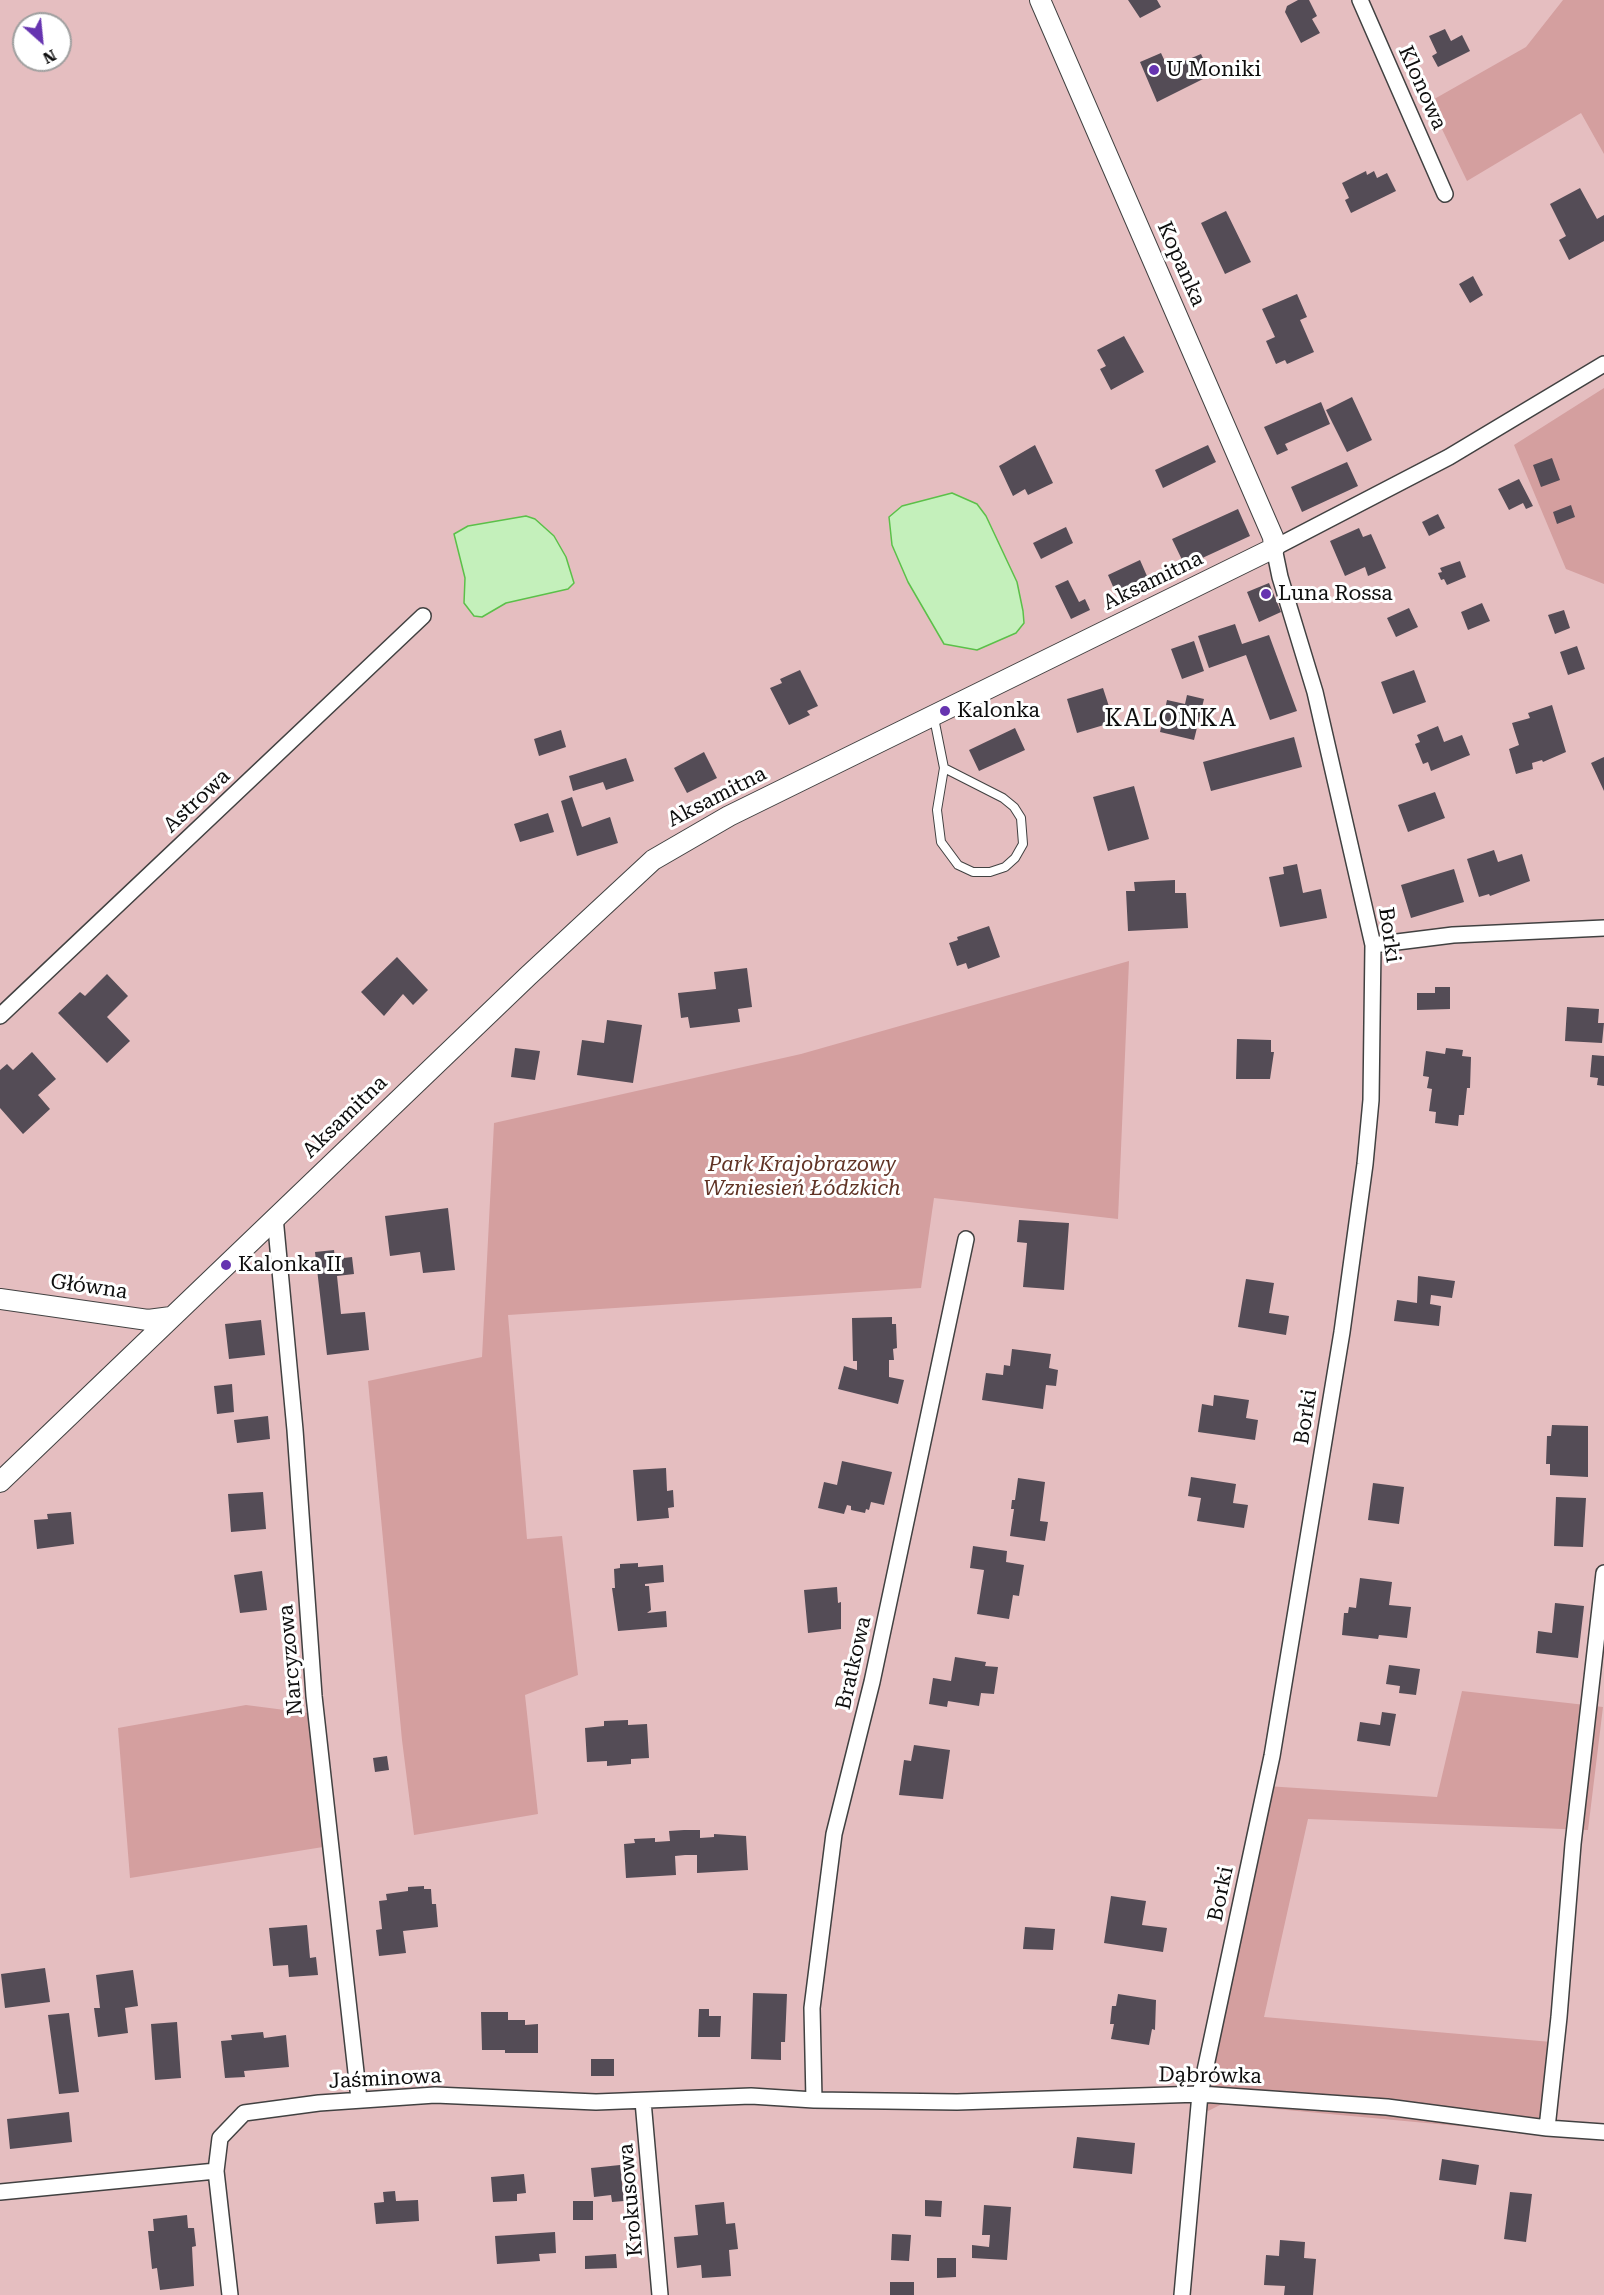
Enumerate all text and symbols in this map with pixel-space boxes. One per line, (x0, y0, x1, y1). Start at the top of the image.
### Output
north arrow (12, 12, 72, 72)
street label: Klonowa (1392, 42, 1452, 134)
text: N (40, 45, 59, 68)
place label: U Moniki (1166, 57, 1261, 83)
marker: U Moniki (1147, 63, 1161, 77)
street label: Kopanka (1151, 218, 1211, 310)
street label: Aksamitna (1099, 546, 1207, 616)
place label: Luna Rossa (1278, 581, 1393, 607)
marker: Luna Rossa (1259, 587, 1273, 601)
place label: Kalonka (957, 698, 1040, 724)
marker: Kalonka (938, 704, 952, 718)
district label: KALONKA (1104, 705, 1238, 733)
street label: Aksamitna (663, 761, 771, 833)
street label: Astrowa (158, 764, 236, 838)
street label: Borki (1373, 906, 1405, 964)
street label: Aksamitna (297, 1070, 393, 1164)
park label: Park Krajobrazowy Wzniesień Łódzkich (703, 1152, 901, 1202)
place label: Kalonka II (238, 1252, 342, 1278)
marker: Kalonka II (219, 1258, 233, 1272)
street label: Główna (49, 1269, 129, 1305)
street label: Borki (1289, 1388, 1323, 1446)
street label: Narcyzowa (274, 1603, 308, 1717)
street label: Bratkowa (831, 1614, 877, 1712)
street label: Borki (1203, 1864, 1239, 1924)
street label: Dąbrówka (1158, 2062, 1262, 2090)
street label: Jaśminowa (328, 2063, 442, 2095)
street label: Krokusowa (613, 2142, 649, 2258)

